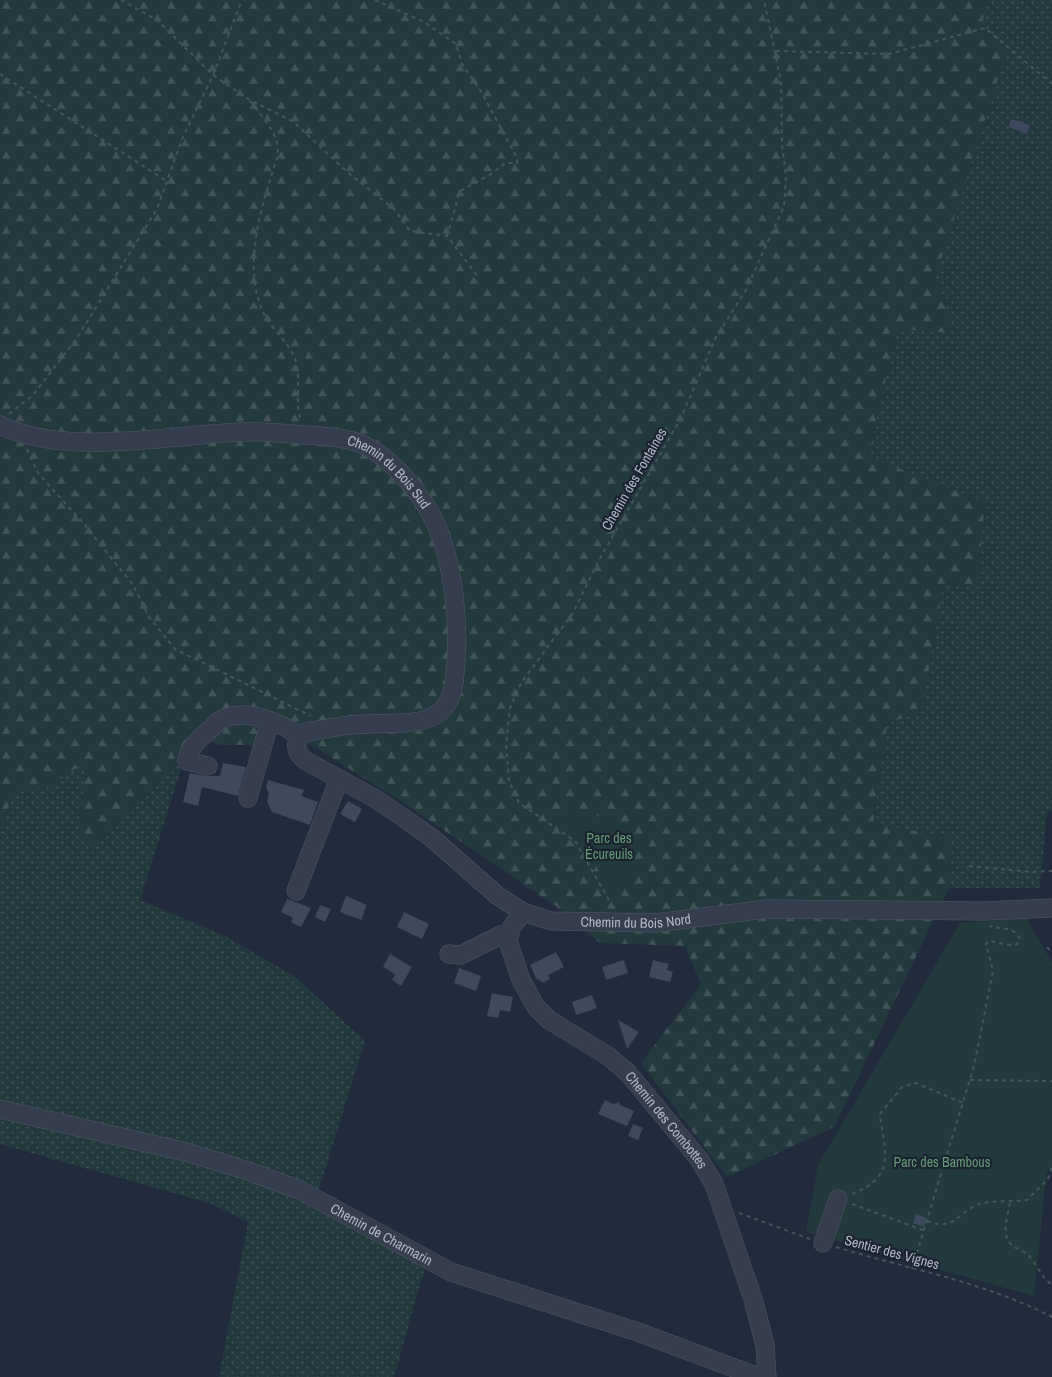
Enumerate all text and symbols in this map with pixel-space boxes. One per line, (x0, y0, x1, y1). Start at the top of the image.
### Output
street label: Chemin des Fontaines (597, 424, 671, 534)
street label: Chemin du Bois Sud (345, 431, 434, 512)
park label: Parc des Écureuils (585, 829, 633, 863)
street label: Chemin du Bois Nord (580, 910, 692, 932)
street label: Chemin des Combottes (621, 1068, 712, 1172)
park label: Parc des Bambous (894, 1153, 991, 1171)
street label: Chemin de Charmarin (327, 1199, 436, 1269)
street label: Sentier des Vignes (843, 1231, 942, 1273)

